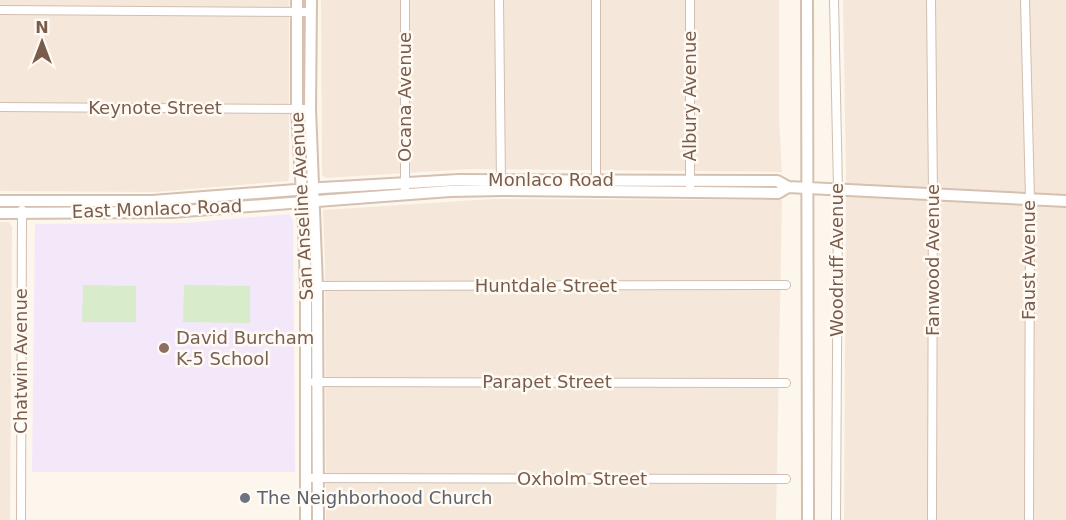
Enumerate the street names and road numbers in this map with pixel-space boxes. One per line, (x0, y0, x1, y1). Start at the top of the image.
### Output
street label: Albury Avenue (679, 31, 700, 161)
street label: Ocana Avenue (394, 32, 415, 162)
street label: Keynote Street (88, 97, 222, 118)
street label: San Anseline Avenue (286, 111, 317, 301)
street label: Monlaco Road (488, 169, 614, 190)
street label: Woodruff Avenue (826, 183, 847, 337)
street label: Fanwood Avenue (922, 184, 943, 336)
street label: East Monlaco Road (71, 195, 242, 222)
street label: Faust Avenue (1018, 200, 1039, 320)
street label: Huntdale Street (475, 275, 617, 296)
street label: Chatwin Avenue (10, 288, 31, 434)
street label: Parapet Street (482, 371, 612, 392)
street label: Oxholm Street (517, 468, 647, 489)

